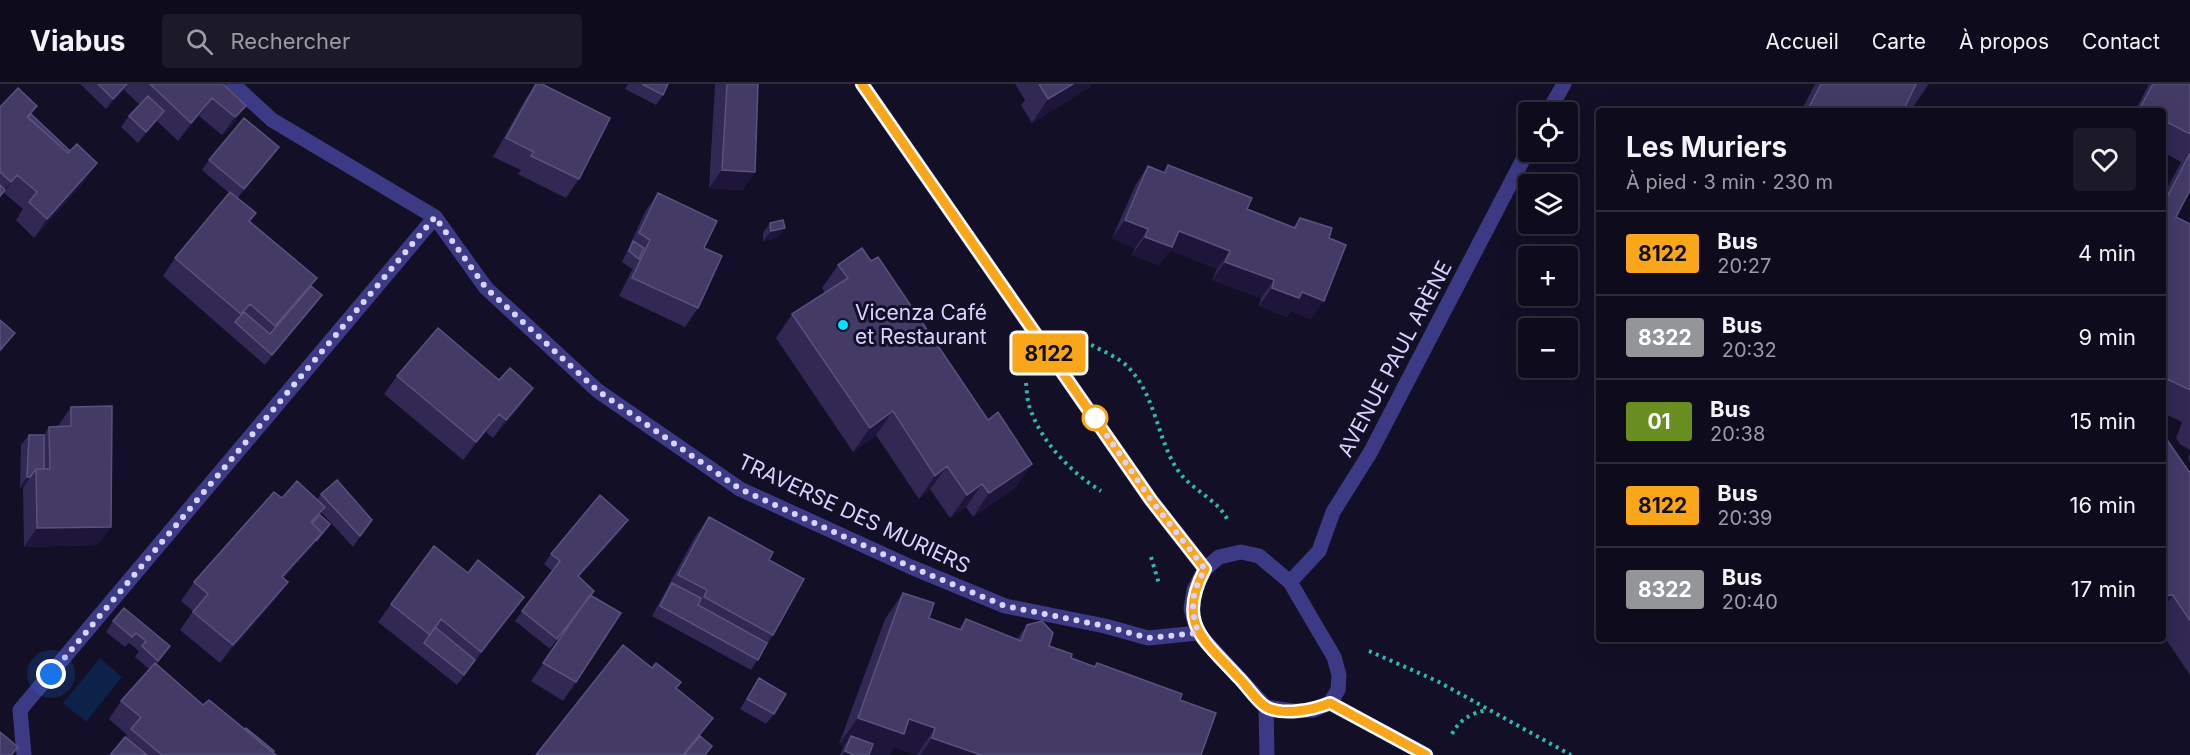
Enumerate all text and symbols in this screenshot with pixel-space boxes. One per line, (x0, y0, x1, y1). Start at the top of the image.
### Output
search box (162, 14, 582, 68)
text: Viabus (30, 24, 126, 58)
icon: search (183, 25, 216, 58)
text: Rechercher (231, 28, 350, 54)
text: Accueil (1765, 29, 1839, 54)
text: Carte (1872, 29, 1926, 54)
text: À propos (1959, 29, 2049, 54)
text: Contact (2082, 29, 2160, 54)
map controls (1518, 102, 1578, 378)
button: locate (1518, 102, 1578, 162)
button: heart (2073, 128, 2136, 191)
text: Les Muriers (1626, 130, 1787, 164)
text: À pied · 3 min · 230 m (1626, 170, 1833, 194)
button: layers (1518, 174, 1578, 234)
text: Bus (1717, 228, 1758, 254)
text: 4 min (2078, 240, 2136, 266)
text: 8122 (1638, 241, 1687, 266)
button: + (1518, 246, 1578, 306)
text: 20:27 (1717, 254, 1771, 278)
street label: AVENUE PAUL ARÈNE (1331, 256, 1457, 461)
place label: Vicenza Café et Restaurant (855, 300, 987, 349)
text: Bus (1722, 312, 1762, 338)
marker: Vicenza Café et Restaurant (836, 318, 850, 332)
button: − (1518, 318, 1578, 378)
text: 9 min (2079, 324, 2136, 350)
text: 8322 (1638, 325, 1692, 350)
line badge: 8122 (1007, 334, 1091, 372)
text: 20:32 (1722, 338, 1777, 362)
text: 8122 (1024, 341, 1074, 366)
text: Bus (1710, 396, 1751, 422)
unlabelled marker (1082, 405, 1108, 431)
text: 15 min (2070, 408, 2136, 434)
text: 01 (1647, 409, 1671, 434)
text: 20:38 (1710, 422, 1765, 446)
street label: TRAVERSE DES MURIERS (734, 449, 974, 578)
text: Bus (1717, 480, 1758, 506)
text: 16 min (2070, 492, 2136, 518)
text: 8122 (1638, 493, 1687, 518)
text: 20:39 (1717, 506, 1773, 530)
text: Bus (1722, 564, 1762, 590)
text: 17 min (2071, 576, 2136, 602)
text: 8322 (1638, 577, 1692, 602)
text: 20:40 (1722, 590, 1778, 614)
your location (36, 659, 66, 689)

